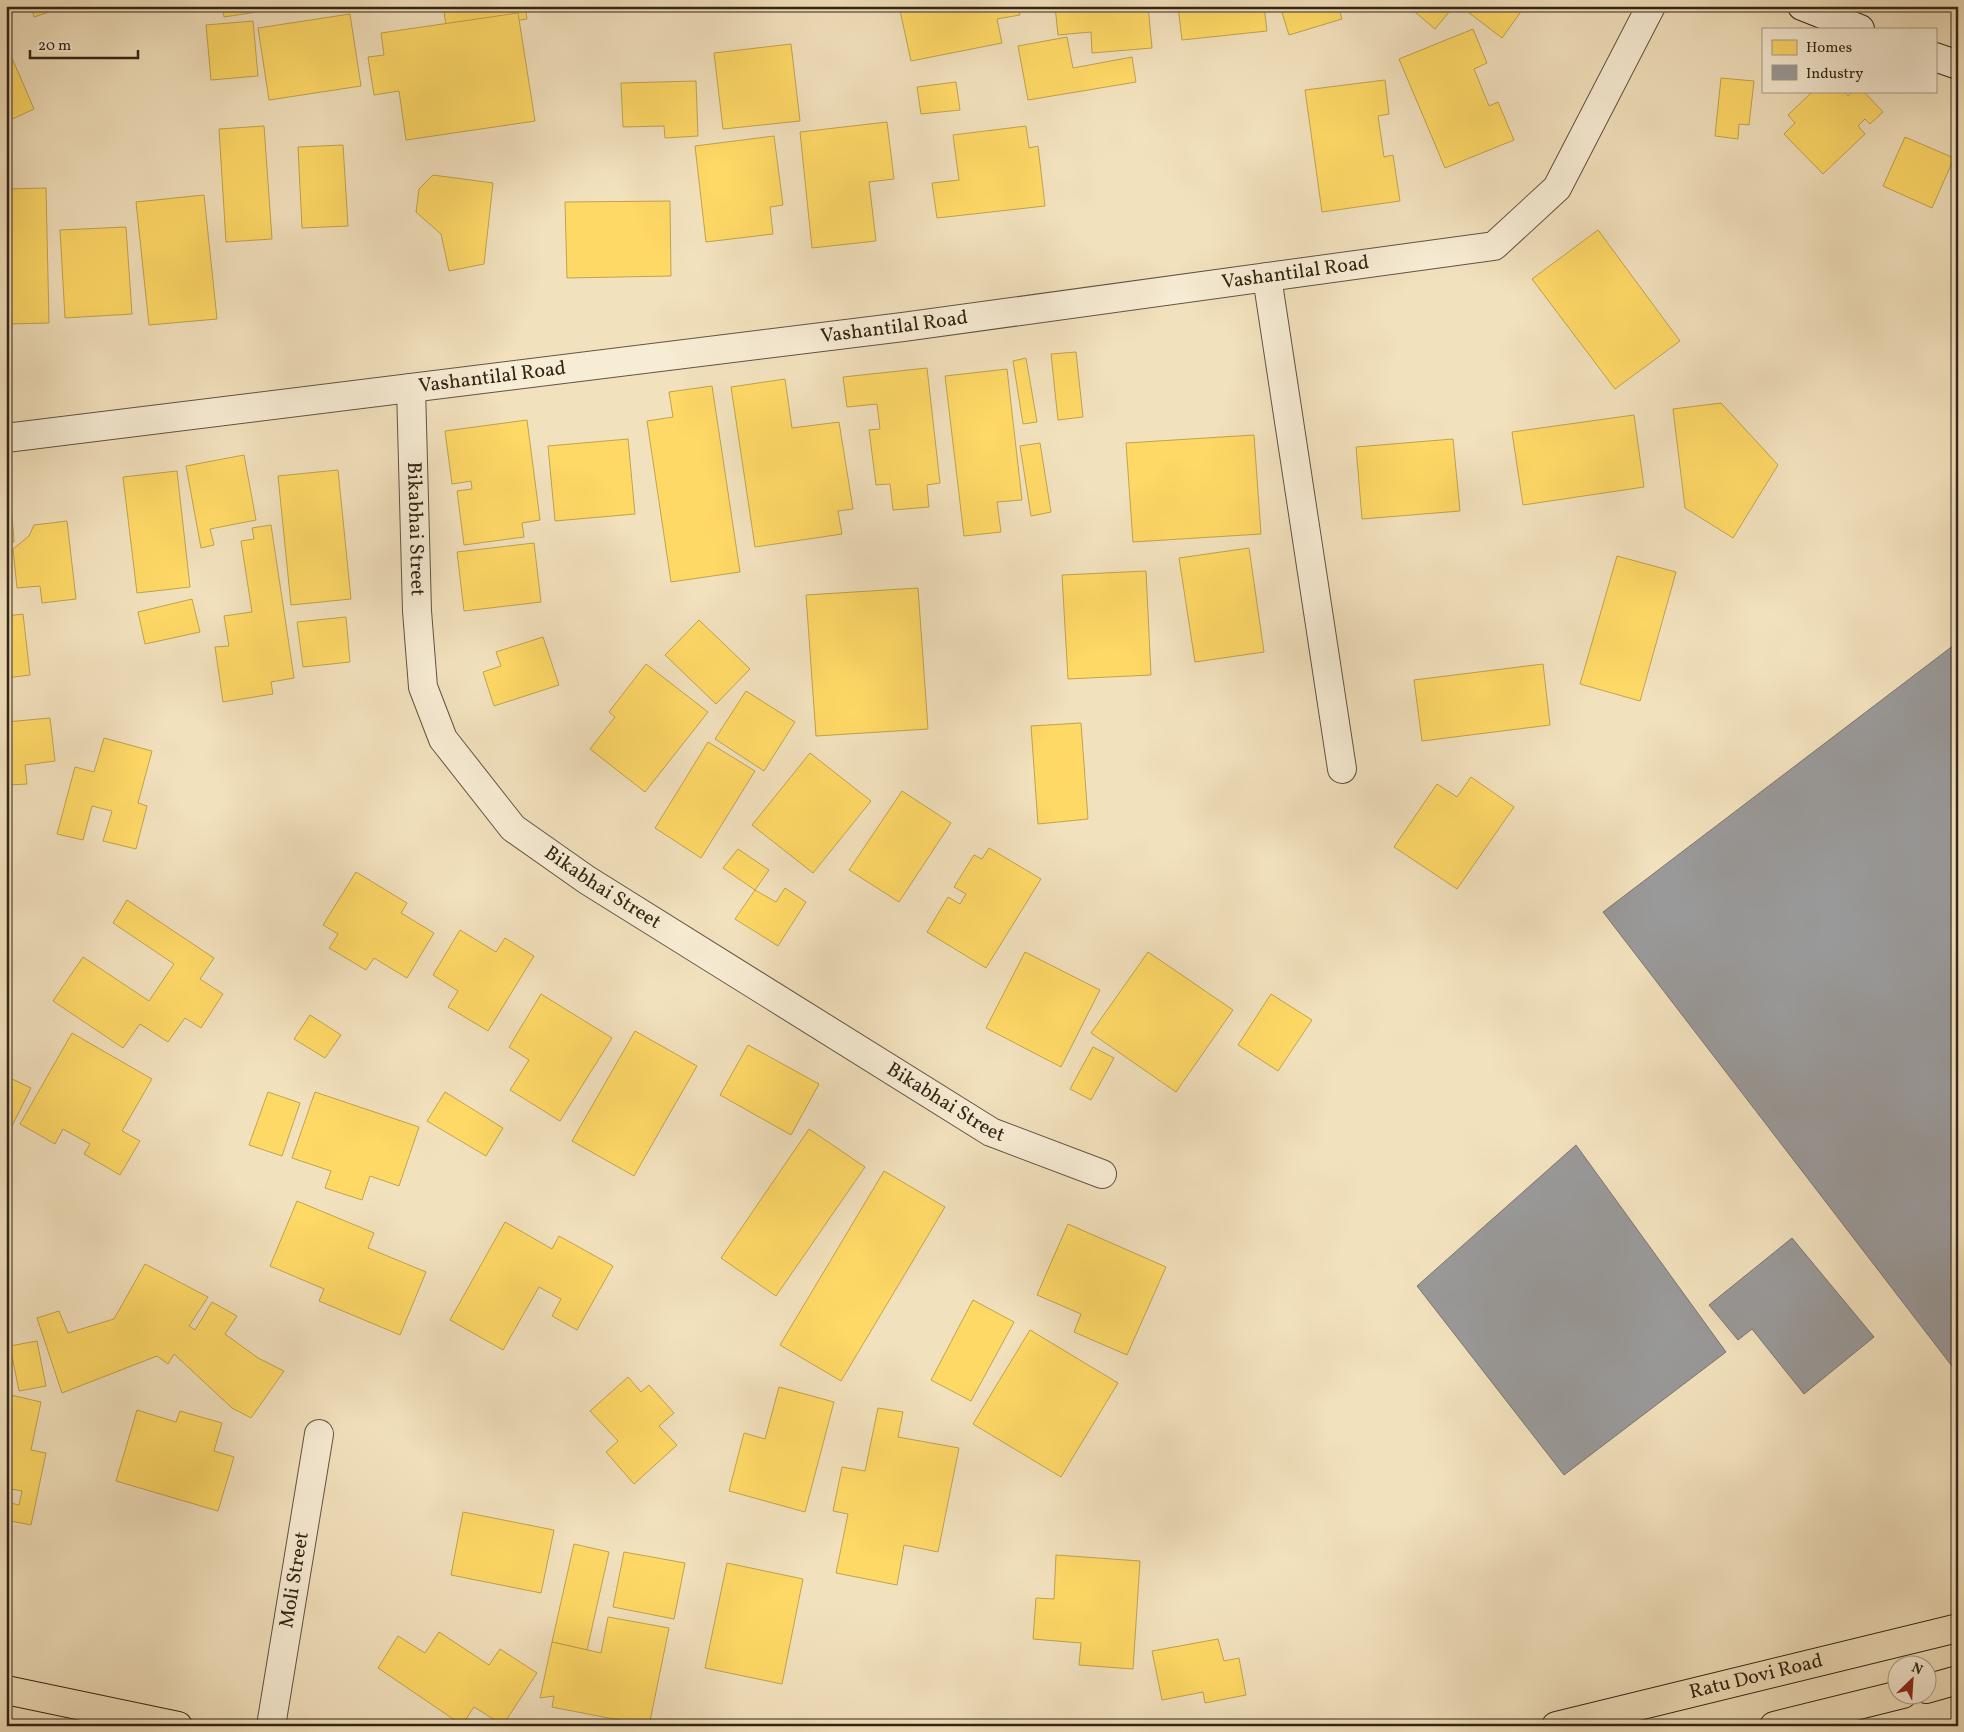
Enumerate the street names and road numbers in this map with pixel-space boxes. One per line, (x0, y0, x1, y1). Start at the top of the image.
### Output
street label: Vashantilal Road (1220, 249, 1371, 297)
street label: Vashantilal Road (819, 304, 970, 351)
street label: Vashantilal Road (417, 355, 568, 401)
street label: Bikabhai Street (399, 461, 431, 597)
street label: Bikabhai Street (538, 840, 666, 937)
street label: Bikabhai Street (881, 1056, 1008, 1150)
street label: Moli Street (273, 1530, 317, 1630)
street label: Ratu Dovi Road (1687, 1647, 1826, 1707)

